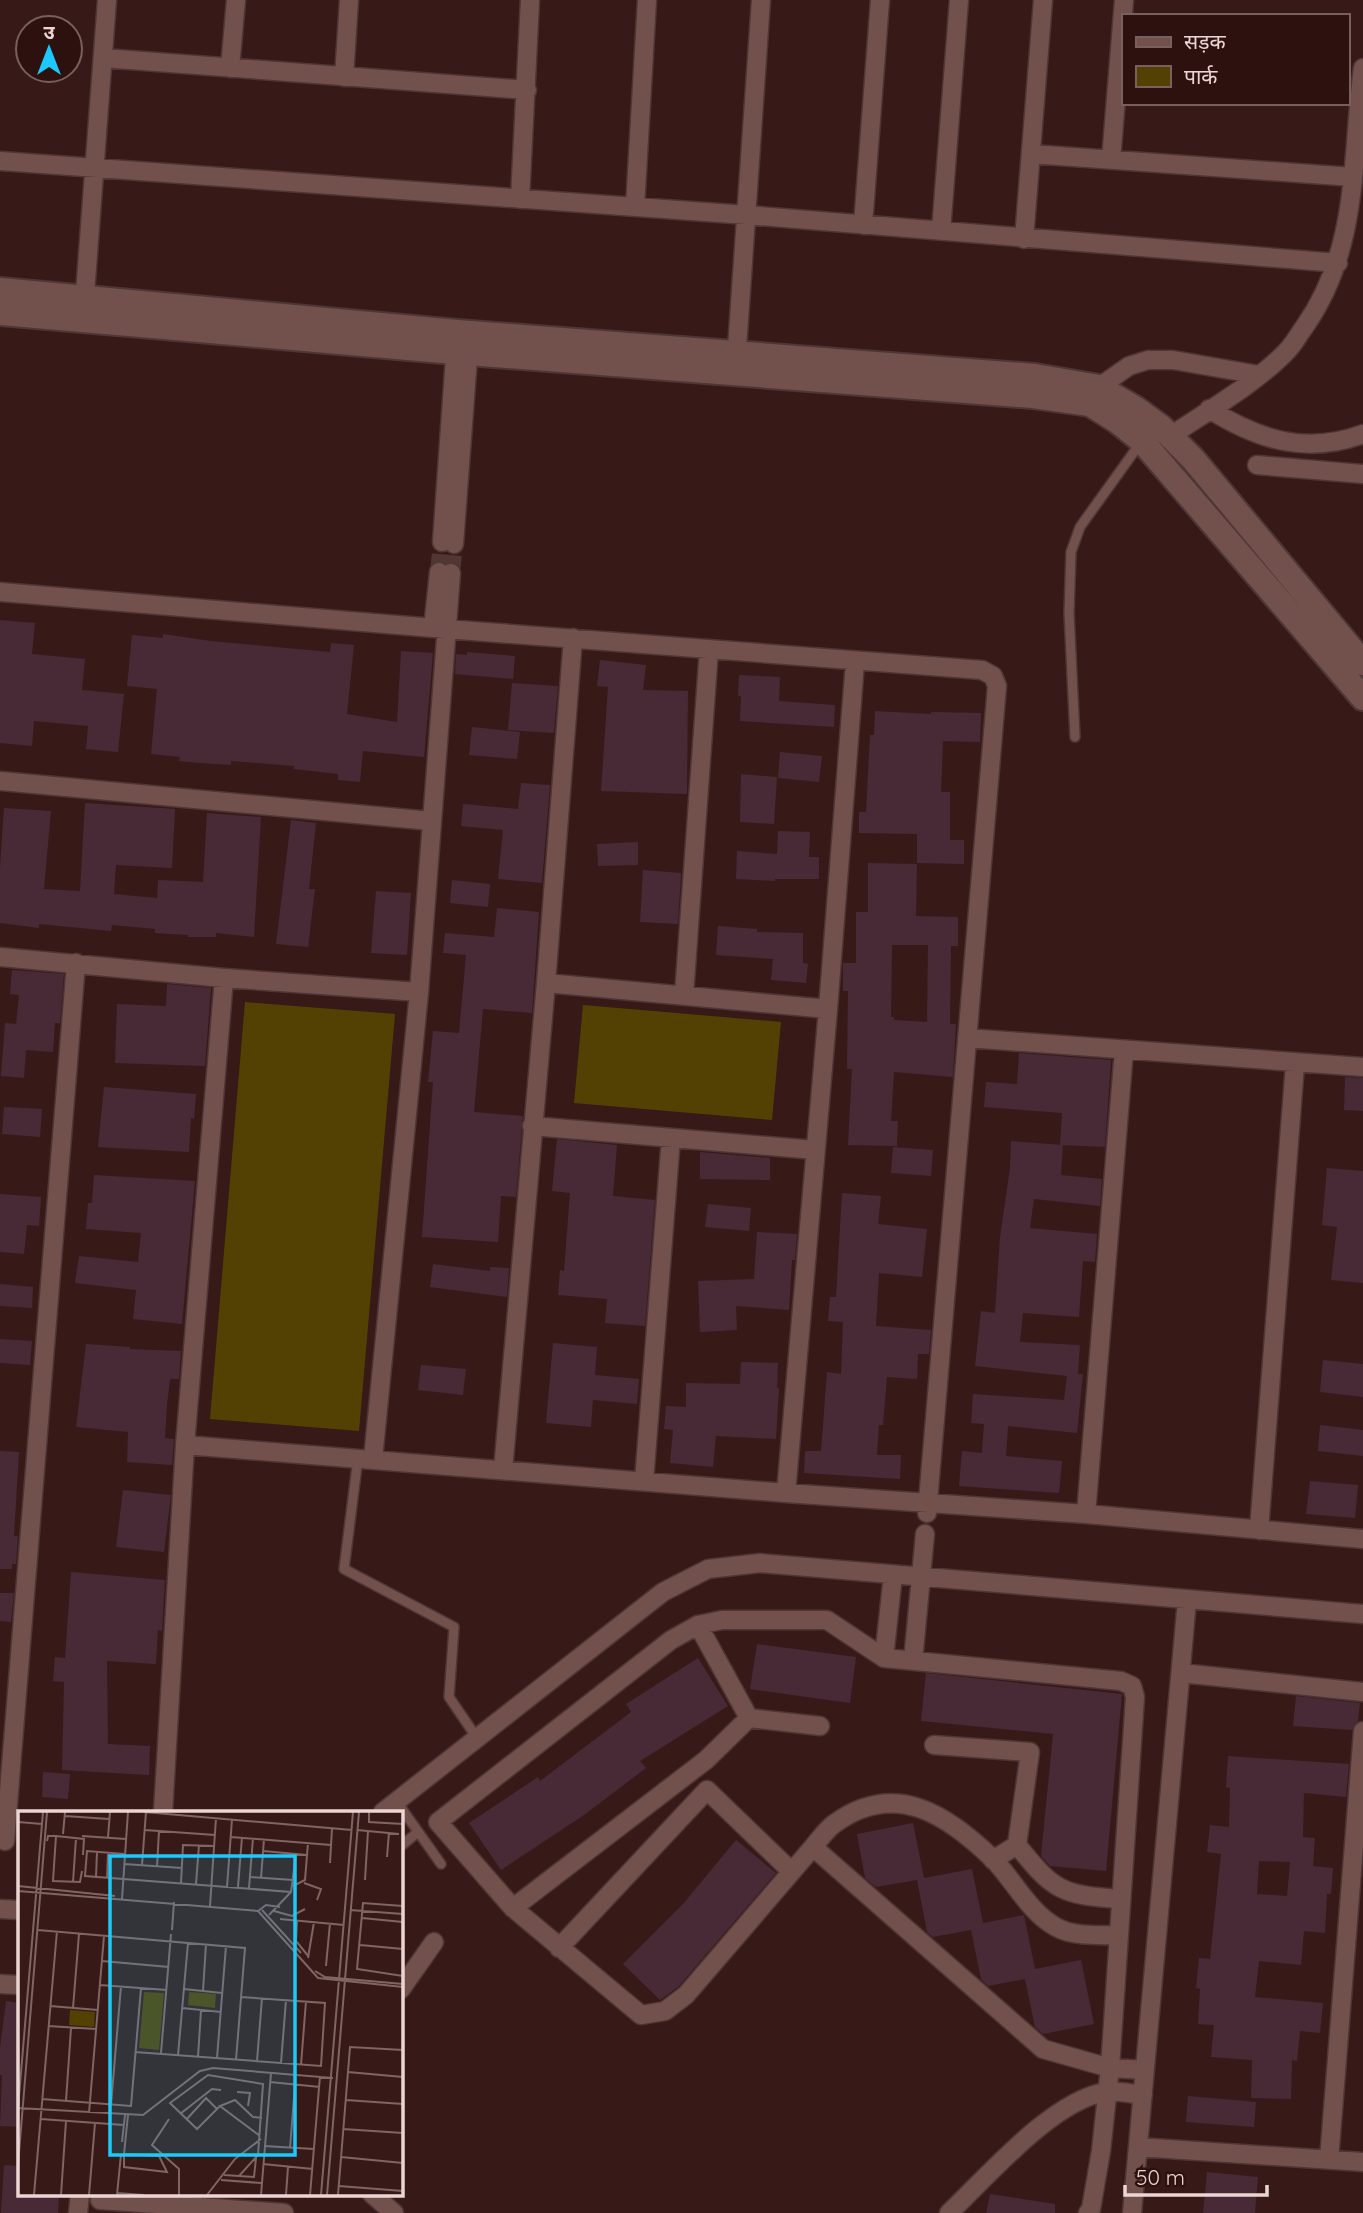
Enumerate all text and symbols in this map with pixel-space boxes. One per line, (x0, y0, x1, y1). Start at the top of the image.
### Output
north arrow (14, 14, 84, 84)
legend (1122, 14, 1349, 105)
text: उ (43, 20, 55, 44)
text: सड़क (1184, 28, 1226, 54)
text: पार्क (1184, 63, 1218, 89)
inset map (18, 1811, 402, 2196)
scale bar (1125, 2154, 1267, 2198)
text: 50 m (1136, 2164, 1185, 2190)

